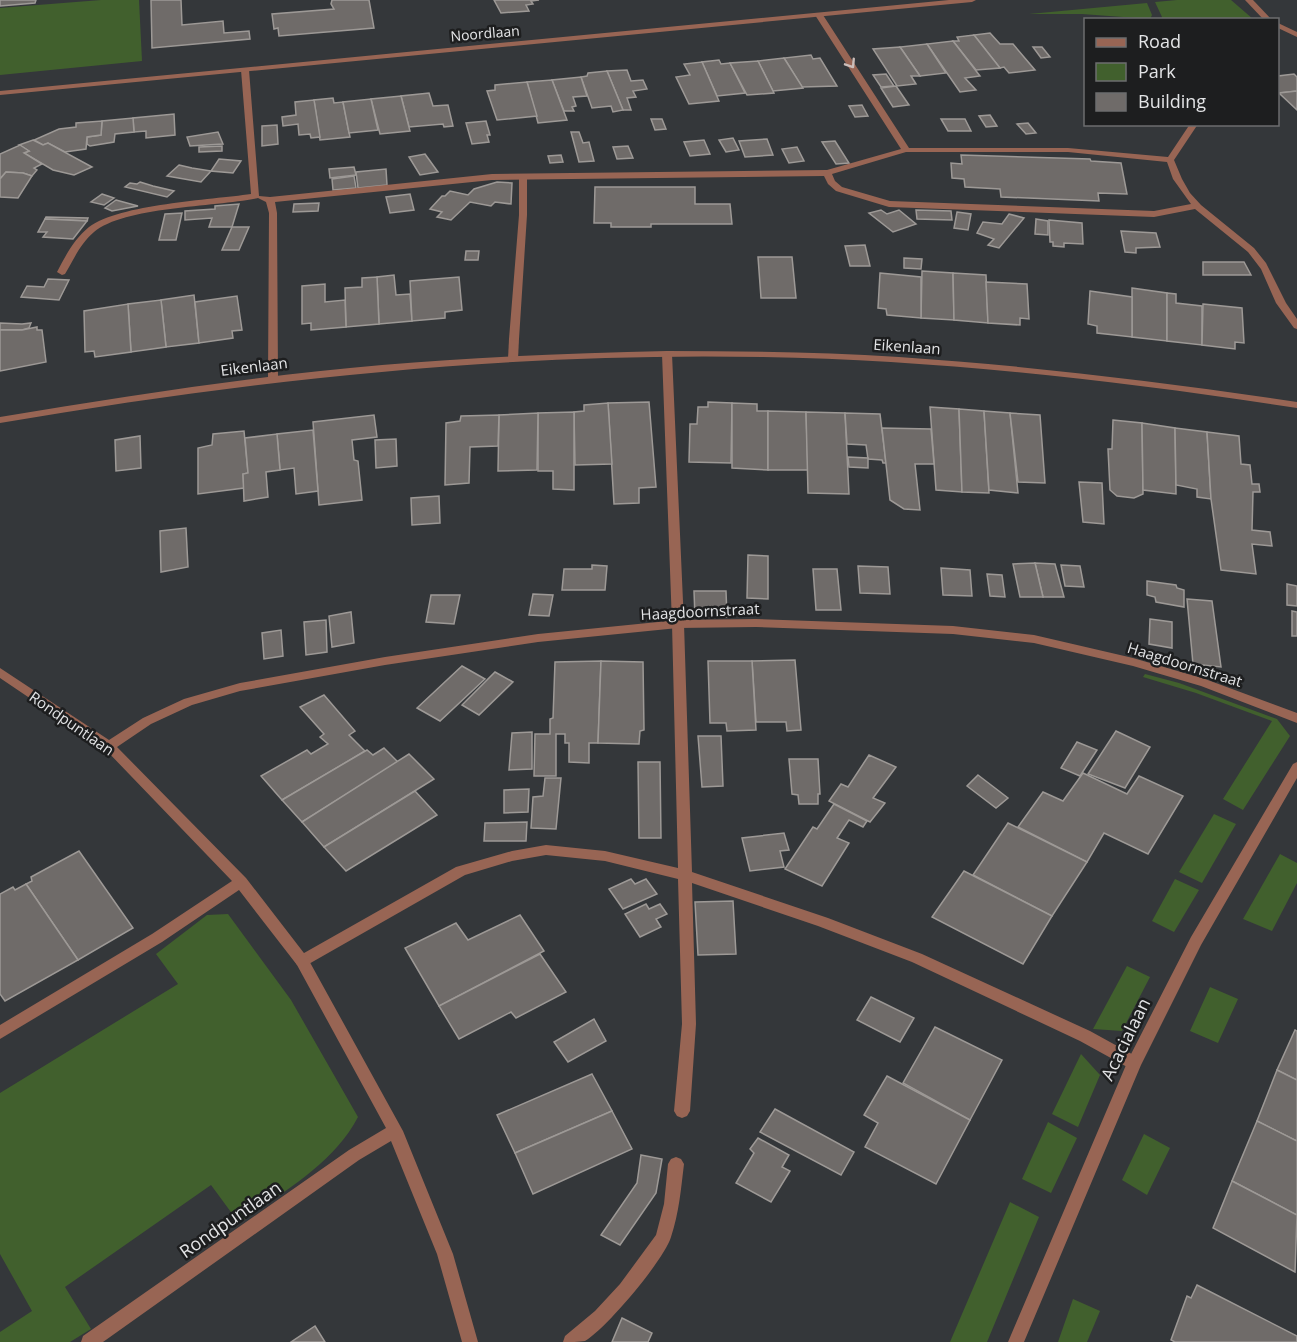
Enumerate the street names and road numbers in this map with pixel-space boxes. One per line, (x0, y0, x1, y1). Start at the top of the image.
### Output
street label: Noordlaan (450, 21, 520, 45)
street label: Eikenlaan (873, 334, 941, 358)
street label: Eikenlaan (219, 352, 289, 380)
street label: Haagdoornstraat (640, 598, 760, 624)
street label: Haagdoornstraat (1125, 637, 1245, 691)
street label: Rondpuntlaan (26, 686, 118, 760)
street label: Acacialaan (1095, 994, 1155, 1084)
street label: Rondpuntlaan (174, 1175, 286, 1263)

